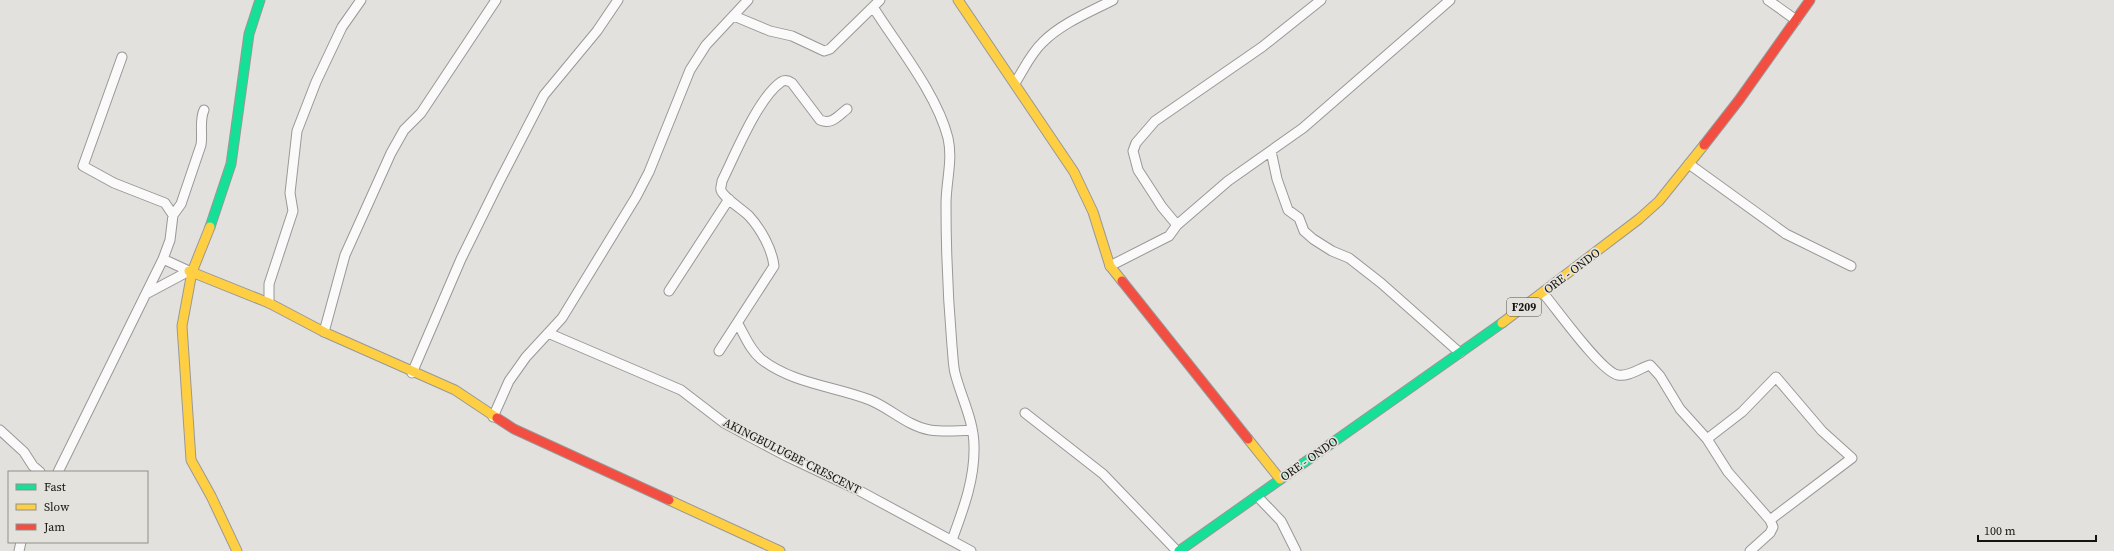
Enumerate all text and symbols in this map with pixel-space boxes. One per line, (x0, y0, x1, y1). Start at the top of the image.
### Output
street label: ORE - ONDO (1541, 245, 1603, 297)
road number: F209 (1507, 298, 1541, 316)
street label: AKINGBULUGBE CRESCENT (720, 414, 864, 498)
street label: ORE - ONDO (1277, 433, 1341, 485)
legend (8, 471, 148, 543)
text: Fast (44, 479, 66, 495)
text: Slow (44, 499, 70, 515)
scale bar (1978, 517, 2096, 543)
text: Jam (43, 519, 65, 535)
text: 100 m (1984, 523, 2016, 539)

